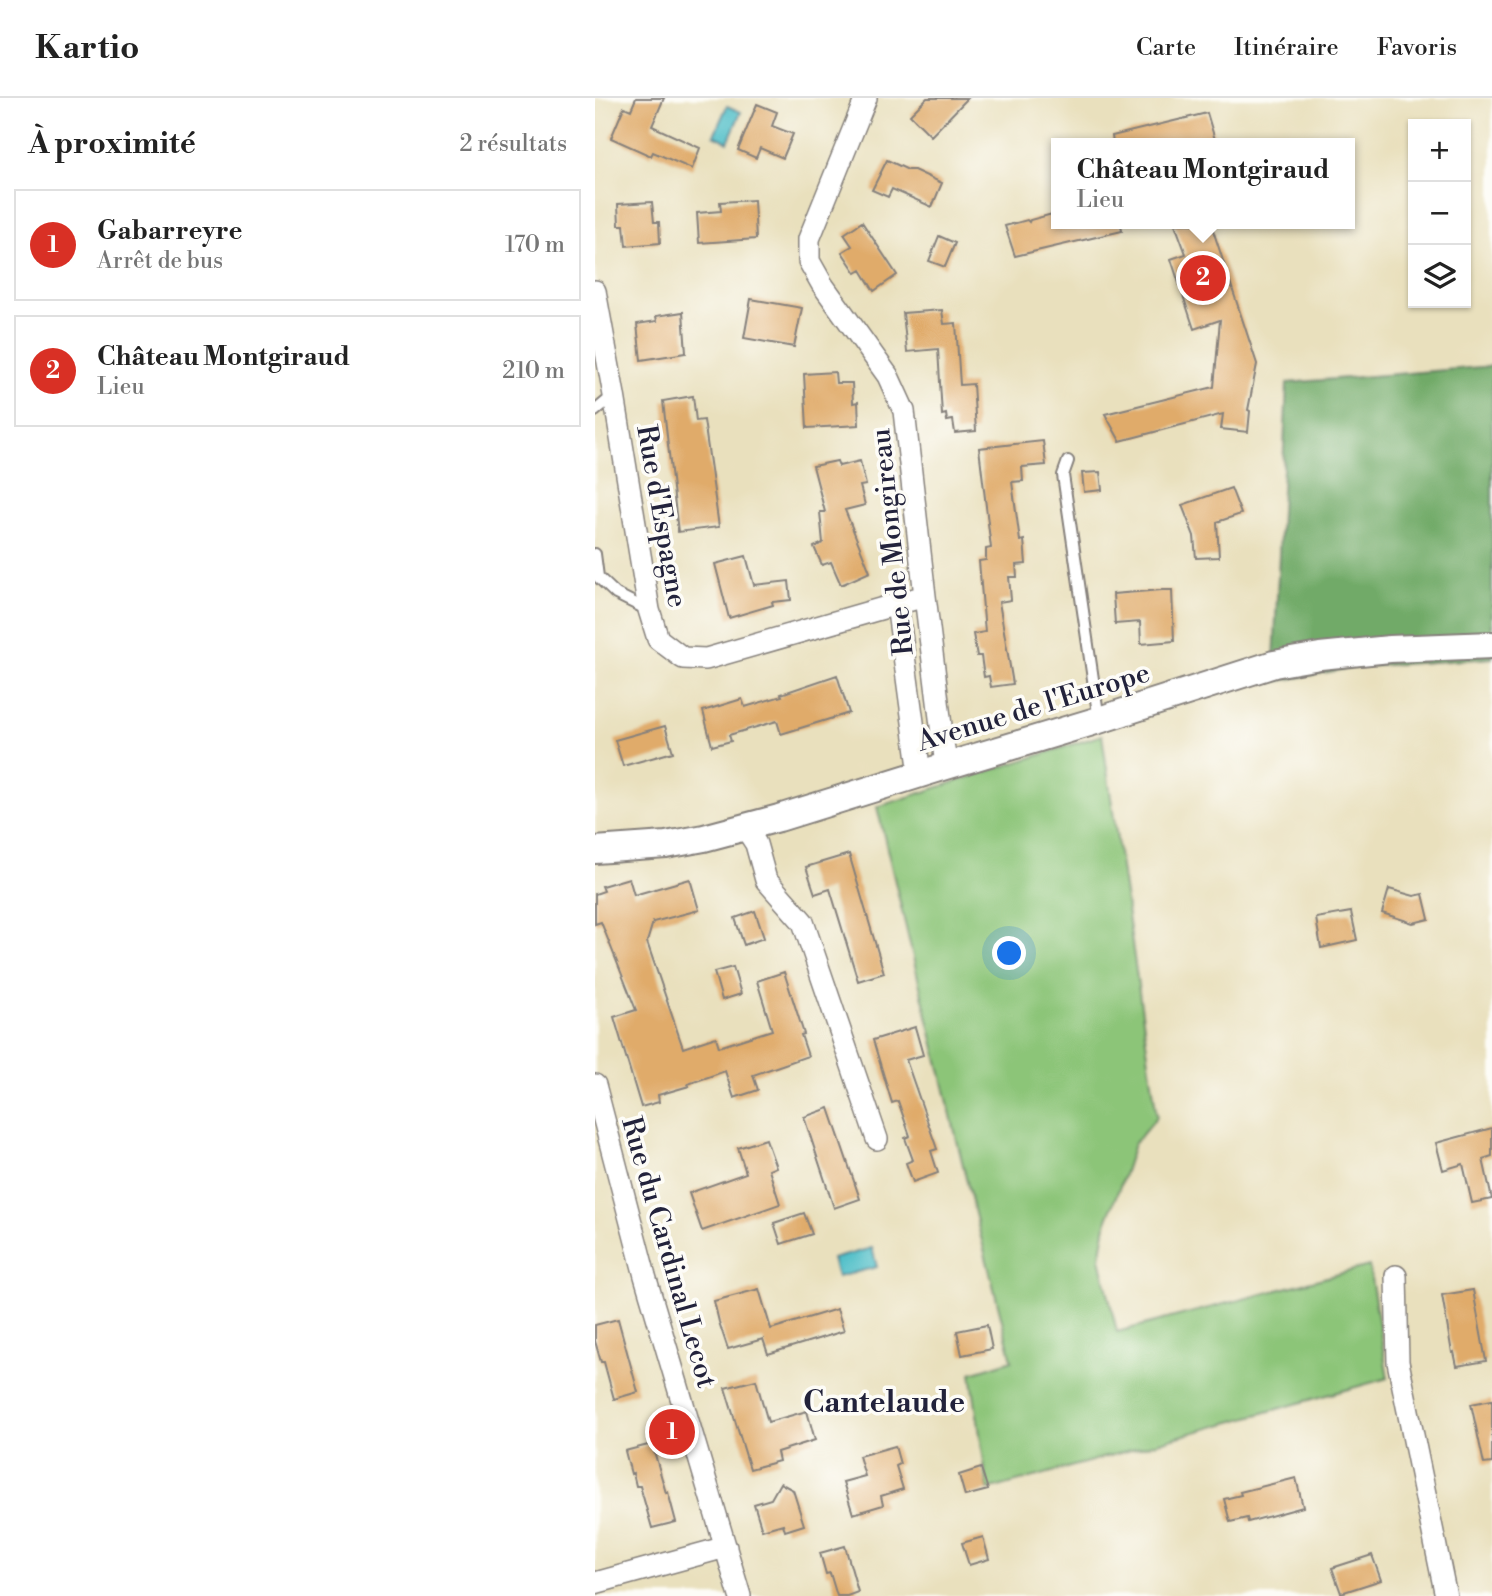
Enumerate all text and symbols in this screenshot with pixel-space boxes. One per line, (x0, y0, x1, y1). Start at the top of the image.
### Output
text: Kartio (35, 28, 139, 69)
text: Carte (1136, 33, 1196, 63)
text: Itinéraire (1234, 33, 1339, 63)
text: Favoris (1377, 33, 1457, 63)
map controls (1408, 119, 1471, 308)
button: + (1408, 119, 1471, 182)
text: À proximité (28, 125, 196, 163)
text: 2 résultats (459, 130, 567, 158)
popup (1051, 138, 1355, 229)
text: Château Montgiraud (1077, 154, 1329, 186)
button: − (1408, 182, 1471, 245)
text: Lieu (1077, 186, 1124, 214)
text: Gabarreyre (97, 215, 242, 247)
text: 1 (47, 231, 59, 259)
text: 170 m (505, 231, 565, 259)
button: layers (1408, 245, 1471, 308)
text: Arrêt de bus (97, 247, 223, 275)
pin: 2 (1180, 252, 1226, 304)
text: Château Montgiraud (97, 341, 350, 373)
text: 2 (46, 357, 60, 385)
text: 210 m (502, 357, 565, 385)
text: Lieu (97, 373, 145, 401)
street label: Rue d'Espagne (628, 422, 695, 610)
street label: Rue de Mongireau (863, 427, 922, 657)
street label: Avenue de l'Europe (912, 655, 1154, 760)
your location (992, 936, 1026, 970)
street label: Rue du Cardinal Lecot (613, 1113, 724, 1392)
district label: Cantelaude (803, 1384, 965, 1422)
pin: 1 (649, 1406, 695, 1458)

